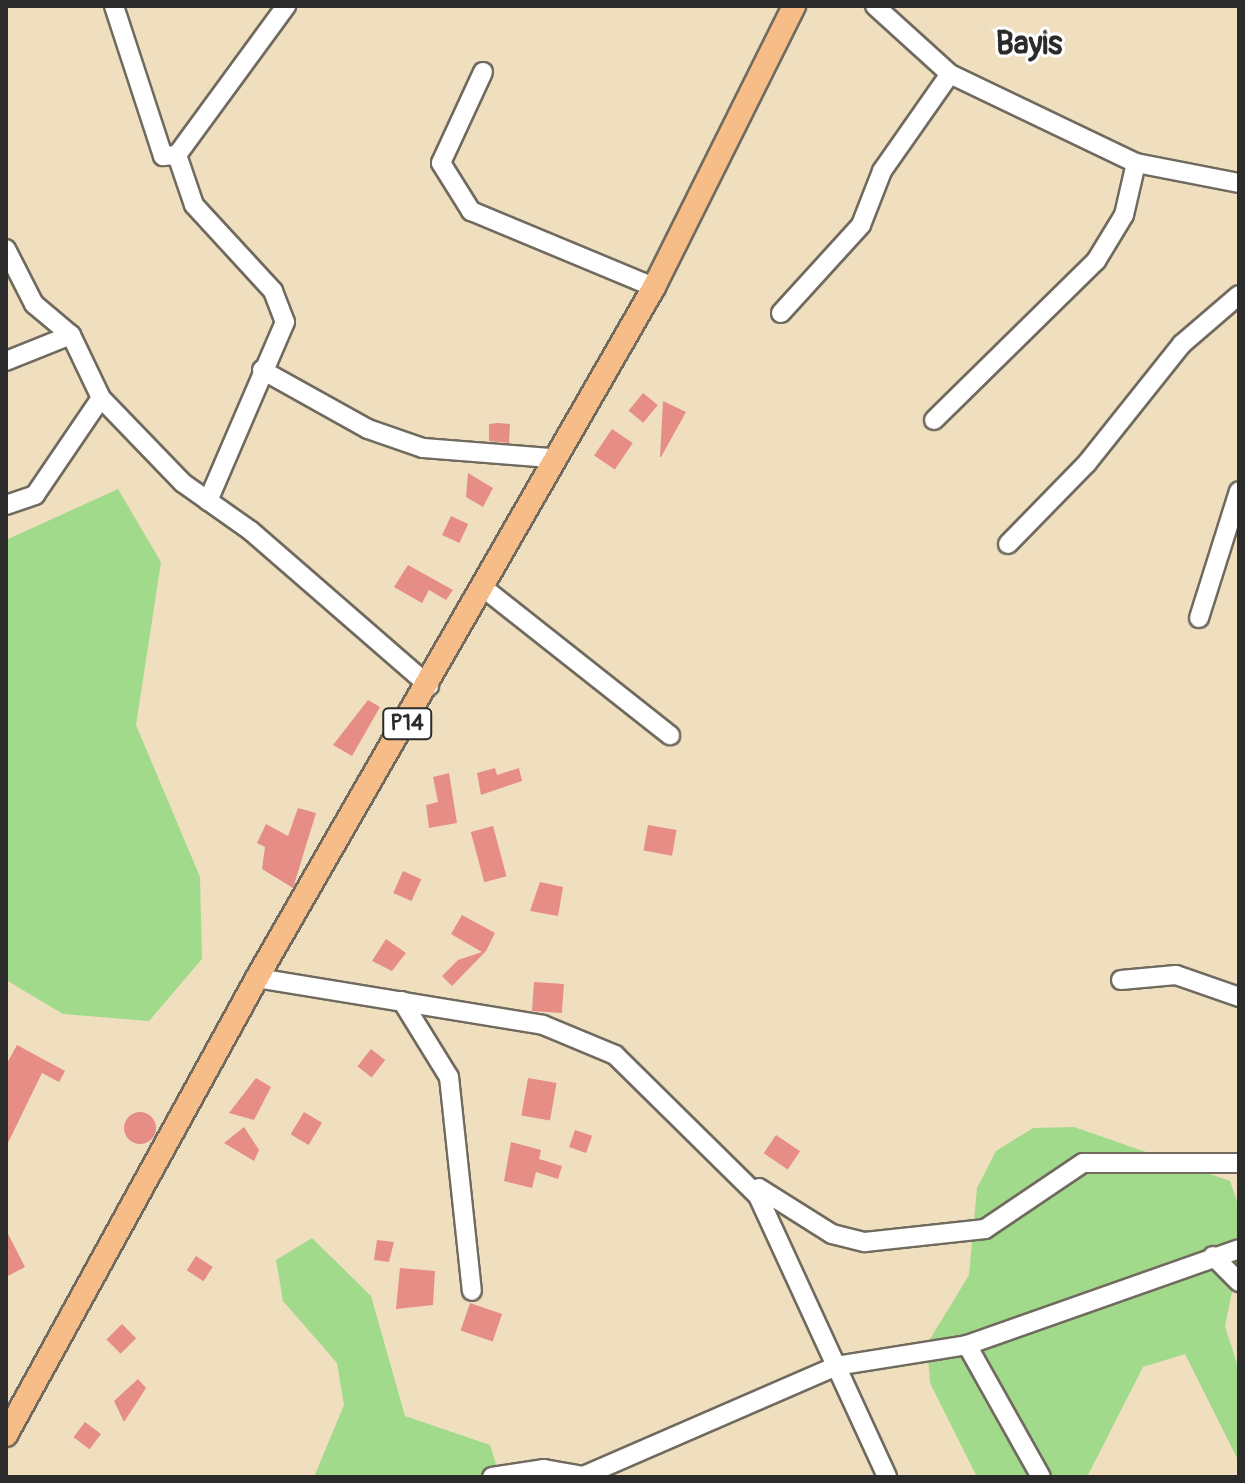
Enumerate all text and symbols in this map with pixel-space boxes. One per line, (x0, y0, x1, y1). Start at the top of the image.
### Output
district label: Bayis (996, 25, 1062, 63)
road number: P14 (381, 706, 433, 742)

